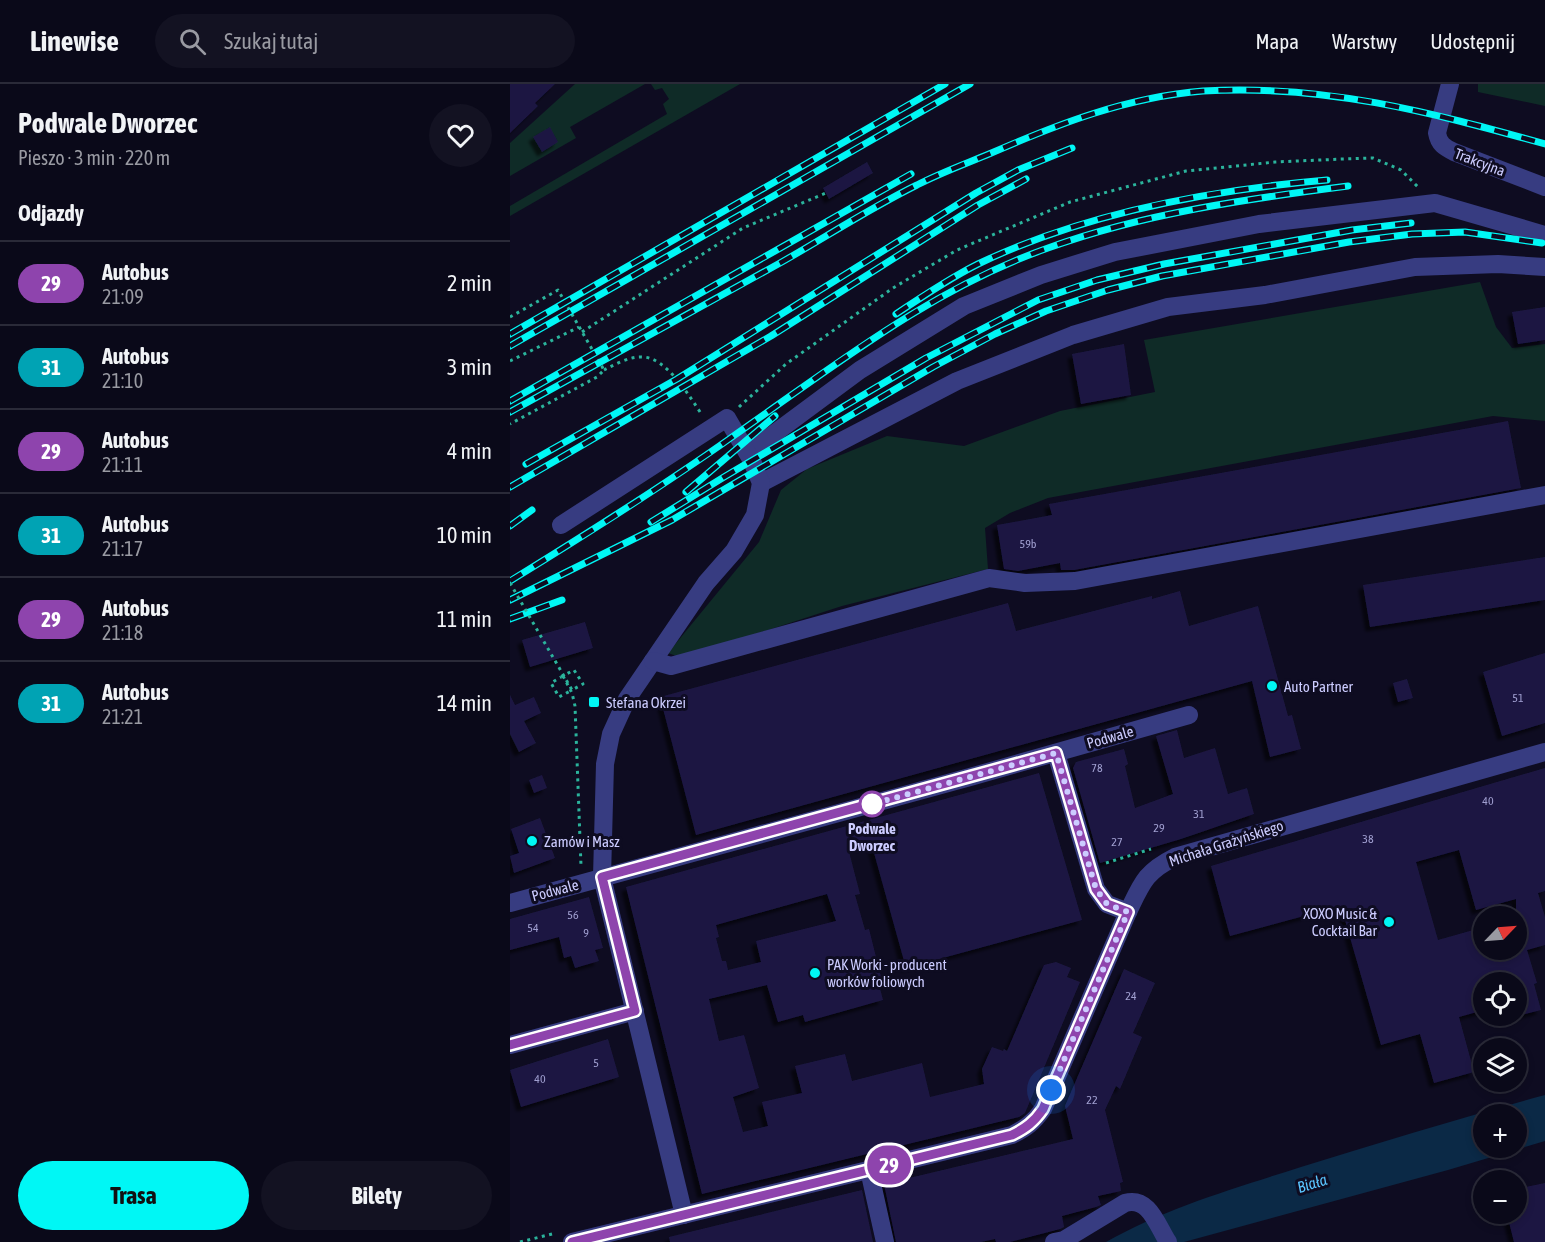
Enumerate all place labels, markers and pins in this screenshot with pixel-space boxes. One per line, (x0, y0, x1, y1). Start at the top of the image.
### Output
place label: Auto Partner (1284, 678, 1354, 695)
marker: Auto Partner (1265, 679, 1279, 693)
place label: Stefana Okrzei (606, 694, 686, 711)
marker: Stefana Okrzei (587, 695, 601, 709)
marker: Podwale Dworzec (859, 791, 885, 817)
place label: Podwale Dworzec (848, 820, 896, 854)
place label: Zamów i Masz (544, 833, 620, 850)
marker: Zamów i Masz (525, 834, 539, 848)
place label: XOXO Music & Cocktail Bar (1303, 905, 1378, 939)
marker: XOXO Music & Cocktail Bar (1382, 915, 1396, 929)
place label: PAK Worki - producent worków foliowych (827, 956, 947, 990)
marker: PAK Worki - producent worków foliowych (808, 966, 822, 980)

